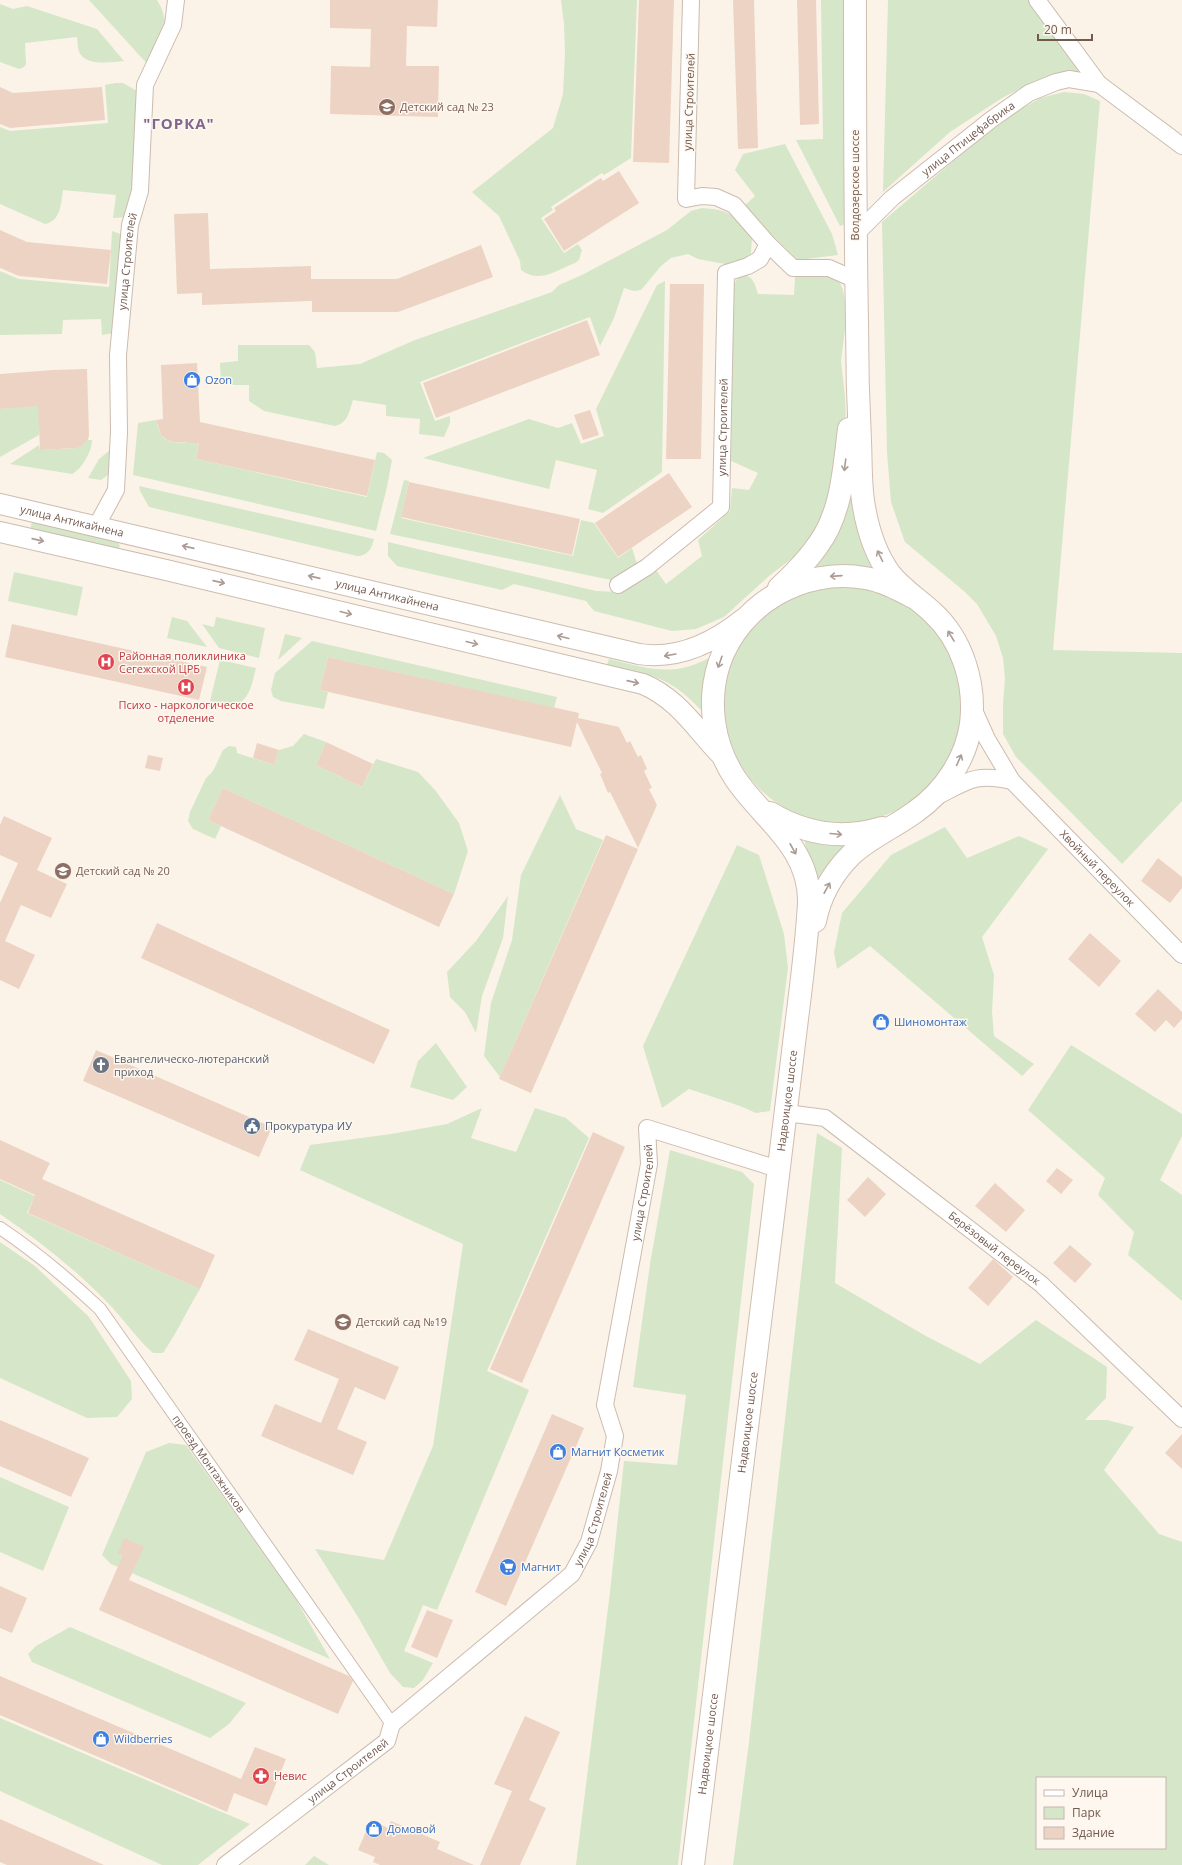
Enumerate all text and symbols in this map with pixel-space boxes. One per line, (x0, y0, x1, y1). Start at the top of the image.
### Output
scale bar (1038, 16, 1092, 42)
text: 20 m (1044, 21, 1072, 38)
street label: улица Строителей (679, 53, 698, 151)
school or university icon: Детский сад № 23 (377, 97, 397, 117)
street label: улица Птицефабрика (918, 97, 1018, 179)
place label: Детский сад № 23 (400, 99, 494, 114)
district label: "ГОРКА" (143, 113, 215, 133)
street label: Волдозерское шоссе (847, 130, 862, 240)
street label: улица Строителей (114, 211, 140, 311)
shop icon: Ozon (182, 370, 202, 390)
place label: Ozon (205, 372, 232, 387)
street label: улица Строителей (714, 378, 731, 477)
one-way arrow (841, 458, 849, 471)
street label: улица Антикайнена (19, 501, 125, 540)
one-way arrow (31, 537, 44, 545)
one-way arrow (182, 543, 195, 550)
one-way arrow (876, 550, 883, 562)
one-way arrow (308, 573, 321, 581)
one-way arrow (830, 573, 843, 580)
street label: улица Антикайнена (334, 575, 441, 614)
one-way arrow (212, 579, 225, 587)
one-way arrow (339, 609, 352, 617)
one-way arrow (947, 631, 955, 642)
one-way arrow (557, 633, 570, 641)
one-way arrow (465, 640, 478, 647)
place label: Районная поликлиника Сегежской ЦРБ (119, 648, 246, 676)
one-way arrow (663, 651, 676, 659)
hospital icon: Районная поликлиника Сегежской ЦРБ (96, 652, 116, 672)
one-way arrow (716, 656, 724, 668)
hospital icon: Психо - наркологическое отделение (176, 677, 196, 697)
one-way arrow (626, 678, 639, 686)
place label: Психо - наркологическое отделение (118, 697, 254, 725)
one-way arrow (956, 754, 964, 766)
street label: Хвойный переулок (1057, 826, 1139, 910)
one-way arrow (829, 831, 842, 838)
one-way arrow (790, 843, 797, 855)
school or university icon: Детский сад № 20 (53, 861, 73, 881)
place label: Детский сад № 20 (76, 863, 170, 878)
one-way arrow (824, 882, 832, 894)
shop icon: Шиномонтаж (871, 1012, 891, 1032)
place label: Шиномонтаж (894, 1014, 968, 1029)
street label: Надвоицкое шоссе (773, 1049, 800, 1152)
place label: Евангелическо-лютеранский приход (114, 1051, 269, 1079)
church icon: Евангелическо-лютеранский приход (91, 1055, 111, 1075)
public building icon: Прокуратура ИУ (242, 1116, 262, 1136)
place label: Прокуратура ИУ (265, 1118, 352, 1133)
street label: улица Строителей (627, 1144, 656, 1242)
street label: Берёзовый переулок (946, 1208, 1044, 1288)
school or university icon: Детский сад №19 (333, 1312, 353, 1332)
place label: Детский сад №19 (356, 1314, 447, 1329)
street label: Надвоицкое шоссе (733, 1371, 761, 1474)
street label: проезд Монтажников (170, 1412, 249, 1515)
shop icon: Магнит Косметик (548, 1442, 568, 1462)
place label: Магнит Косметик (571, 1444, 665, 1459)
street label: улица Строителей (570, 1471, 615, 1568)
supermarket icon: Магнит (498, 1557, 518, 1577)
place label: Магнит (521, 1559, 561, 1574)
street label: Надвоицкое шоссе (694, 1692, 721, 1795)
shop icon: Wildberries (91, 1729, 111, 1749)
place label: Wildberries (114, 1731, 173, 1746)
street label: улица Строителей (304, 1735, 391, 1806)
pharmacy icon: Невис (251, 1766, 271, 1786)
place label: Невис (274, 1768, 307, 1783)
legend (1036, 1777, 1166, 1849)
text: Улица (1072, 1784, 1108, 1801)
text: Парк (1072, 1804, 1102, 1821)
shop icon: Домовой (364, 1819, 384, 1839)
place label: Домовой (387, 1821, 436, 1836)
text: Здание (1072, 1824, 1115, 1841)

